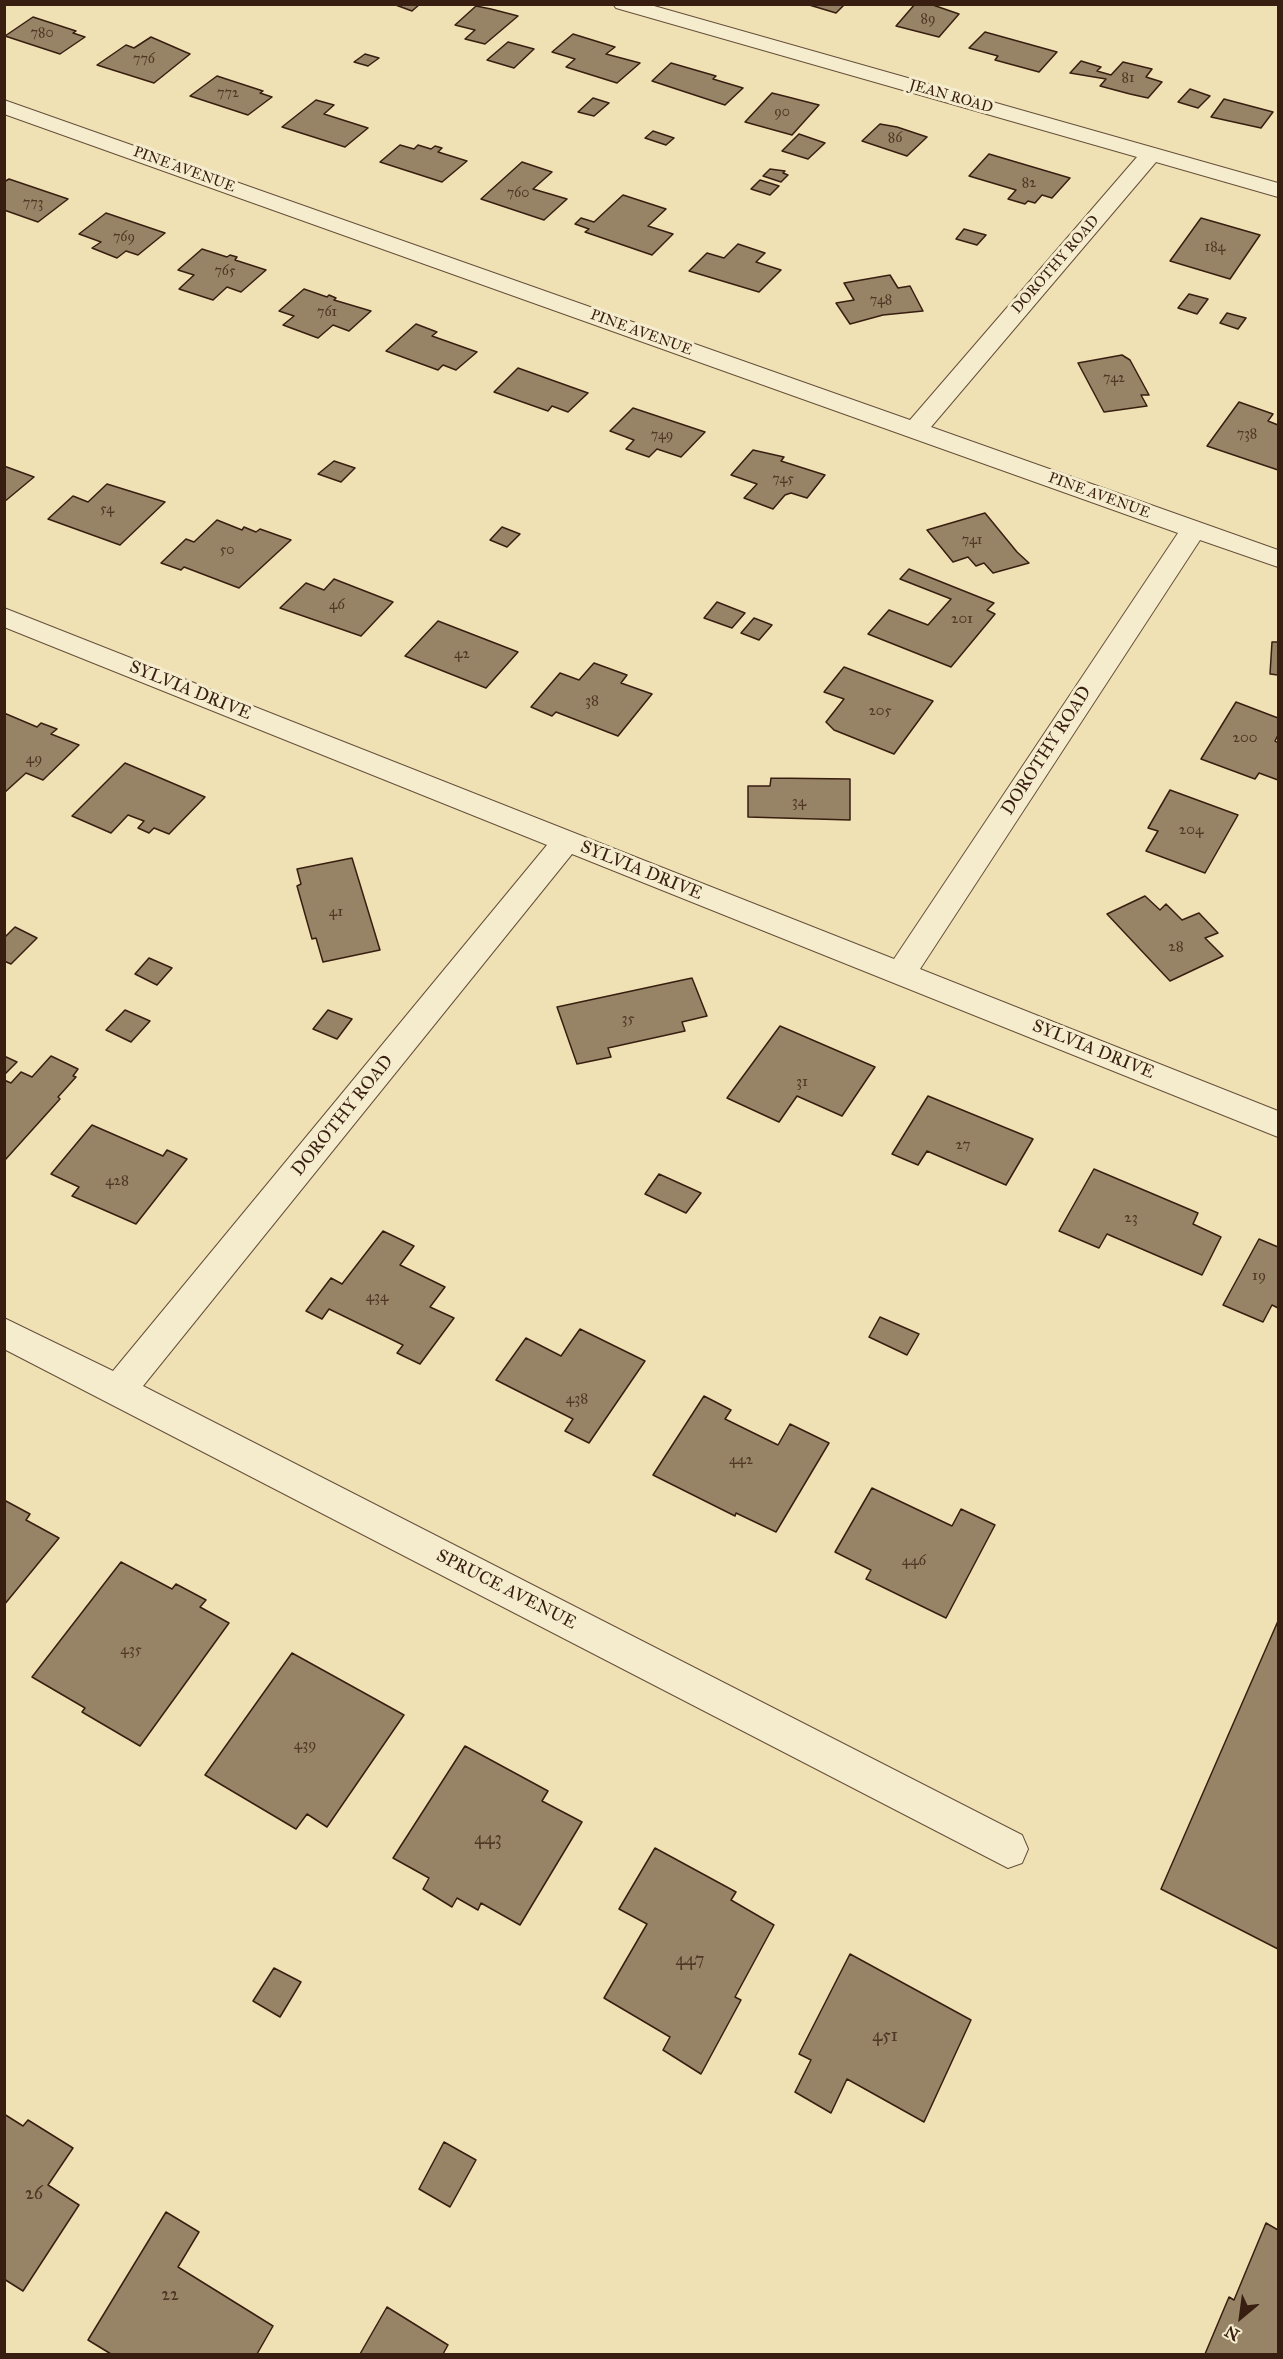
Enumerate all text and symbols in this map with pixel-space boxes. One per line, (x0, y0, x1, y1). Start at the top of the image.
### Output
house number: 89 (921, 12, 935, 28)
house number: 780 (30, 26, 54, 42)
house number: 776 (133, 52, 155, 68)
house number: 81 (1122, 71, 1134, 87)
street label: JEAN ROAD (907, 76, 995, 118)
house number: 772 (217, 86, 239, 102)
house number: 90 (774, 105, 790, 121)
house number: 86 (888, 131, 902, 147)
street label: PINE AVENUE (131, 143, 237, 197)
house number: 82 (1022, 176, 1036, 192)
house number: 760 (507, 186, 529, 202)
house number: 773 (23, 196, 43, 212)
street label: DOROTHY ROAD (1008, 212, 1104, 318)
house number: 769 (113, 230, 135, 246)
house number: 184 (1205, 240, 1225, 256)
house number: 765 (214, 264, 236, 280)
house number: 748 (870, 293, 892, 309)
house number: 761 (317, 305, 337, 321)
street label: PINE AVENUE (588, 306, 694, 360)
house number: 742 (1103, 371, 1125, 387)
house number: 738 (1237, 427, 1257, 443)
house number: 749 (651, 428, 673, 444)
street label: PINE AVENUE (1046, 469, 1152, 523)
house number: 745 (772, 472, 794, 488)
house number: 54 (100, 502, 114, 518)
house number: 741 (962, 533, 982, 549)
house number: 50 (220, 543, 234, 559)
house number: 46 (329, 596, 345, 614)
house number: 201 (951, 610, 973, 628)
house number: 42 (454, 645, 470, 663)
street label: SYLVIA DRIVE (126, 657, 254, 725)
street label: DOROTHY ROAD (997, 683, 1097, 819)
house number: 38 (585, 692, 599, 710)
house number: 205 (868, 702, 892, 720)
house number: 200 (1233, 729, 1257, 747)
house number: 49 (26, 750, 42, 768)
house number: 34 (792, 793, 806, 811)
house number: 204 (1179, 821, 1203, 839)
street label: SYLVIA DRIVE (577, 837, 705, 905)
house number: 41 (329, 903, 343, 921)
house number: 28 (1168, 938, 1184, 956)
house number: 35 (622, 1010, 634, 1028)
street label: SYLVIA DRIVE (1029, 1016, 1157, 1084)
street label: DOROTHY ROAD (288, 1051, 398, 1181)
house number: 31 (796, 1073, 808, 1091)
house number: 27 (956, 1136, 970, 1154)
house number: 428 (105, 1172, 129, 1190)
house number: 23 (1124, 1209, 1138, 1227)
house number: 19 (1252, 1267, 1266, 1285)
house number: 434 (366, 1288, 388, 1306)
house number: 438 (566, 1390, 588, 1408)
house number: 442 (729, 1451, 753, 1469)
street label: SPRUCE AVENUE (432, 1545, 580, 1635)
house number: 446 (902, 1552, 926, 1570)
house number: 435 (120, 1641, 142, 1659)
house number: 439 (294, 1736, 316, 1754)
house number: 443 (474, 1829, 502, 1851)
house number: 447 (676, 1950, 704, 1972)
house number: 451 (872, 2026, 898, 2048)
house number: 26 (25, 2184, 43, 2206)
house number: 22 (161, 2285, 179, 2307)
north arrow (1211, 2287, 1271, 2347)
text: N (1221, 2322, 1243, 2345)

